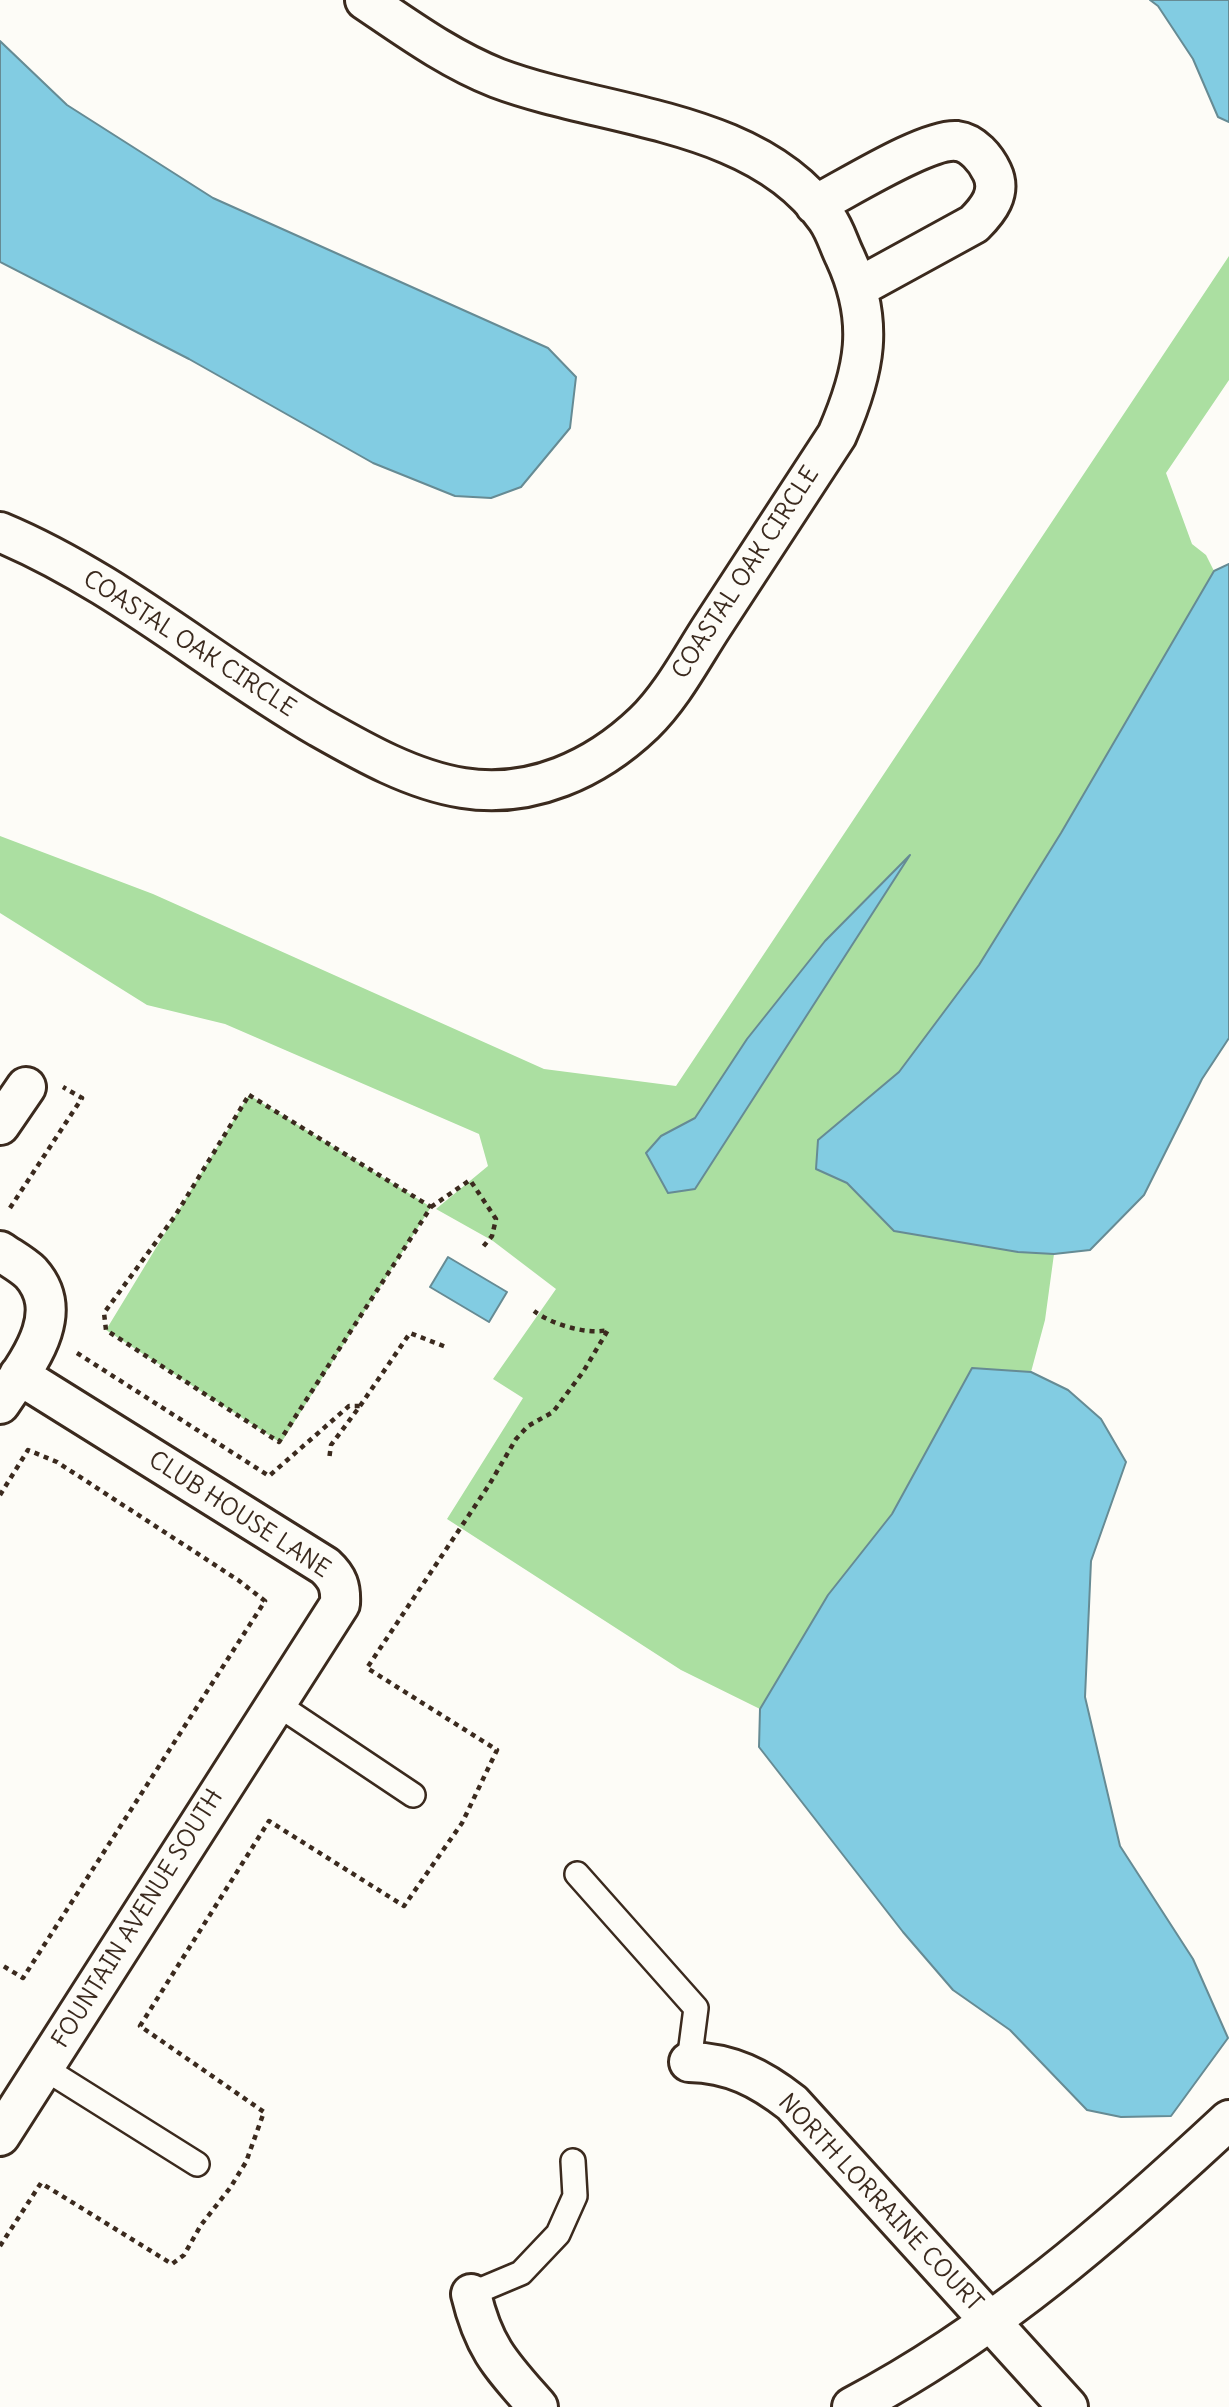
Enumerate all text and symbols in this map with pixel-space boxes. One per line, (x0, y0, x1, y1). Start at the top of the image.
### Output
street label: COASTAL OAK CIRCLE (667, 461, 825, 685)
street label: COASTAL OAK CIRCLE (77, 565, 301, 723)
street label: CLUB HOUSE LANE (143, 1446, 335, 1584)
street label: FOUNTAIN AVENUE SOUTH (46, 1784, 230, 2054)
street label: NORTH LORRAINE COURT (772, 2088, 988, 2318)

